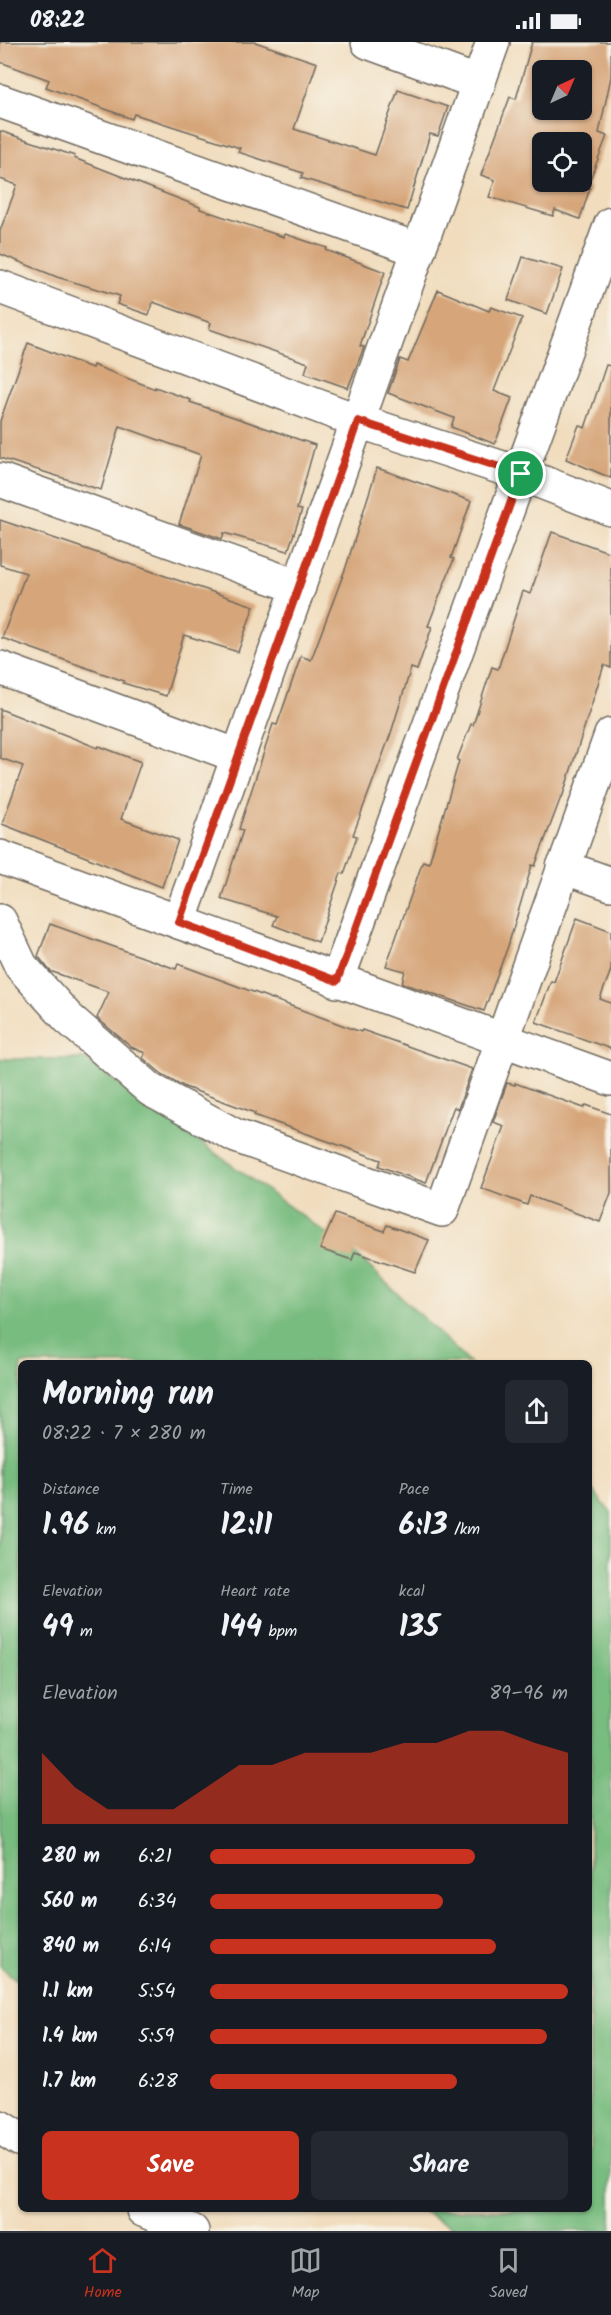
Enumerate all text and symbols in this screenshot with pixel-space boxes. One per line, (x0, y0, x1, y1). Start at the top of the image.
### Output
text: 08:22 (30, 4, 85, 39)
north arrow (532, 60, 592, 120)
map controls (532, 60, 592, 192)
button: locate (532, 132, 592, 192)
pin (495, 448, 546, 499)
icon: arrive (504, 457, 537, 490)
text: Morning run (42, 1369, 214, 1422)
button: share (505, 1380, 568, 1443)
text: 08:22 · 7 × 280 m (42, 1418, 206, 1450)
text: Distance (42, 1477, 100, 1502)
text: Time (220, 1477, 253, 1502)
text: Pace (399, 1477, 429, 1502)
text: 1.96 (42, 1502, 90, 1550)
text: 12:11 (220, 1502, 272, 1550)
text: 6:13 (399, 1502, 448, 1550)
text: km (90, 1517, 116, 1542)
text: /km (448, 1517, 480, 1542)
text: Elevation (42, 1579, 103, 1604)
text: Heart rate (220, 1579, 290, 1604)
text: kcal (399, 1579, 425, 1604)
text: 49 (42, 1604, 74, 1652)
text: 144 (220, 1604, 262, 1652)
text: 135 (399, 1604, 439, 1652)
text: m (74, 1619, 93, 1644)
text: bpm (262, 1619, 297, 1644)
text: Elevation (42, 1678, 118, 1710)
text: 89–96 m (489, 1678, 568, 1710)
text: 280 m (42, 1841, 100, 1873)
text: 6:21 (138, 1841, 172, 1873)
text: 560 m (42, 1886, 97, 1918)
text: 6:34 (138, 1886, 176, 1918)
text: 840 m (42, 1931, 99, 1963)
text: 6:14 (138, 1931, 171, 1963)
text: 1.1 km (42, 1976, 93, 2008)
text: 5:54 (138, 1976, 175, 2008)
text: 1.4 km (42, 2021, 98, 2053)
text: 5:59 (138, 2021, 174, 2053)
text: 1.7 km (42, 2066, 96, 2098)
text: 6:28 (138, 2066, 178, 2098)
button: Save (42, 2131, 299, 2200)
button: Share (311, 2131, 568, 2200)
tab: Home (84, 2244, 122, 2305)
tab: Map (289, 2244, 322, 2305)
tab: Saved (489, 2244, 527, 2305)

